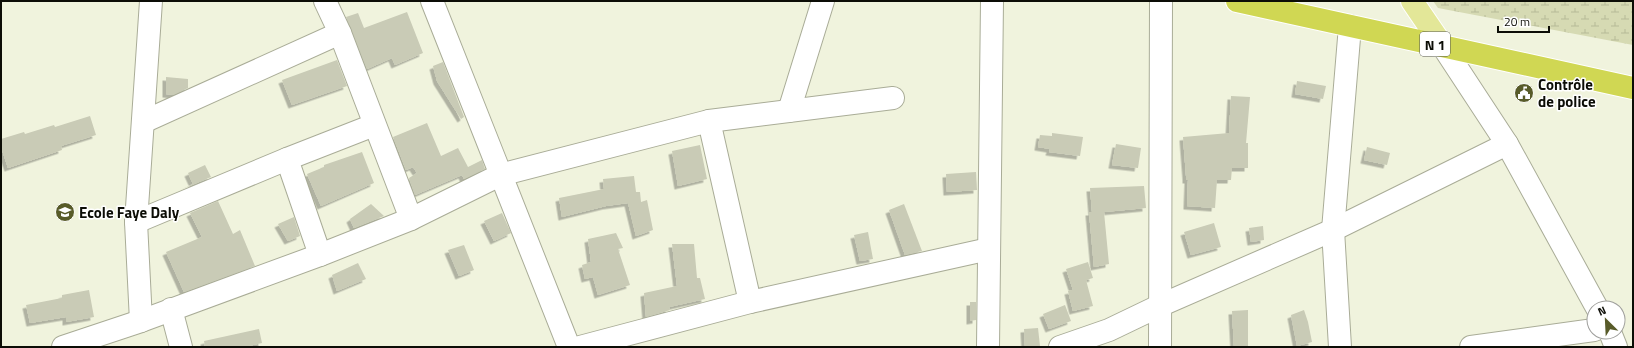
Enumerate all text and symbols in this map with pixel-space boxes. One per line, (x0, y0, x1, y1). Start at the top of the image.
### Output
scale bar (1498, 8, 1549, 34)
text: 20 m (1504, 12, 1530, 31)
road number: N 1 (1420, 32, 1450, 56)
place label: Contrôle de police (1538, 73, 1596, 113)
public building icon: Contrôle de police (1513, 82, 1535, 104)
school or university icon: Ecole Faye Daly (54, 201, 76, 223)
place label: Ecole Faye Daly (79, 201, 180, 224)
north arrow (1586, 300, 1626, 340)
text: N (1595, 302, 1609, 320)

